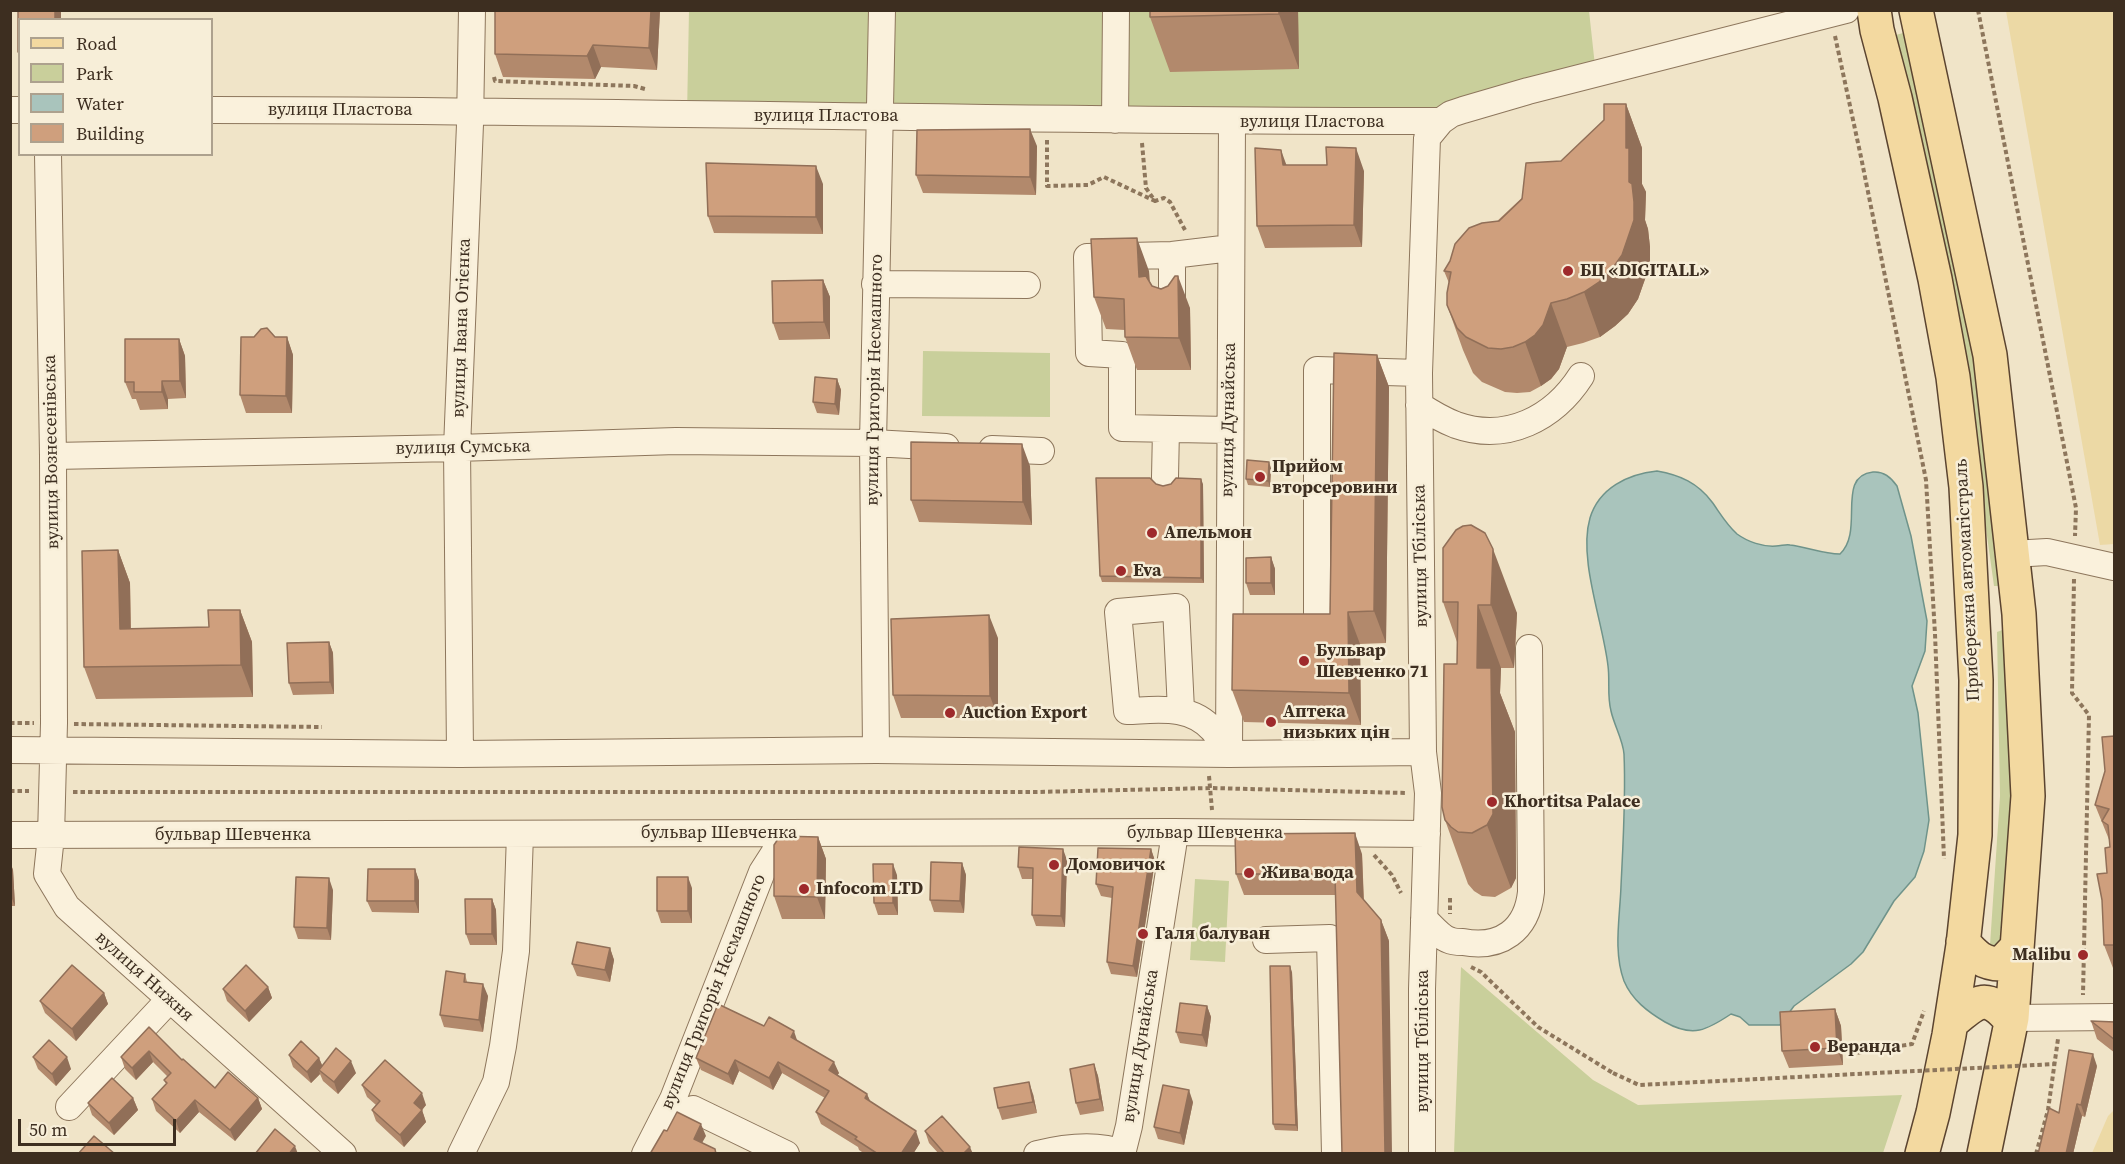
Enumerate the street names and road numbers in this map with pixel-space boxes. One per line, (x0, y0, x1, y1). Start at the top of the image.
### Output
street label: вулиця Пластова (268, 99, 412, 121)
street label: вулиця Пластова (754, 105, 898, 127)
street label: вулиця Пластова (1240, 111, 1384, 133)
street label: вулиця Івана Огієнка (448, 238, 476, 418)
street label: вулиця Григорія Несмашного (862, 254, 888, 506)
street label: вулиця Дунайська (1217, 342, 1241, 498)
street label: вулиця Вознесенівська (40, 354, 64, 550)
street label: вулиця Сумська (395, 436, 531, 460)
street label: Прибережна автомагістраль (1951, 458, 1985, 702)
street label: вулиця Тбіліська (1409, 484, 1433, 628)
street label: бульвар Шевченка (641, 822, 797, 844)
street label: бульвар Шевченка (1127, 822, 1283, 844)
street label: бульвар Шевченка (155, 824, 311, 846)
street label: вулиця Григорія Несмашного (657, 871, 771, 1113)
street label: вулиця Нижня (90, 927, 198, 1027)
street label: вулиця Дунайська (1118, 968, 1164, 1124)
street label: вулиця Тбіліська (1412, 969, 1434, 1113)

